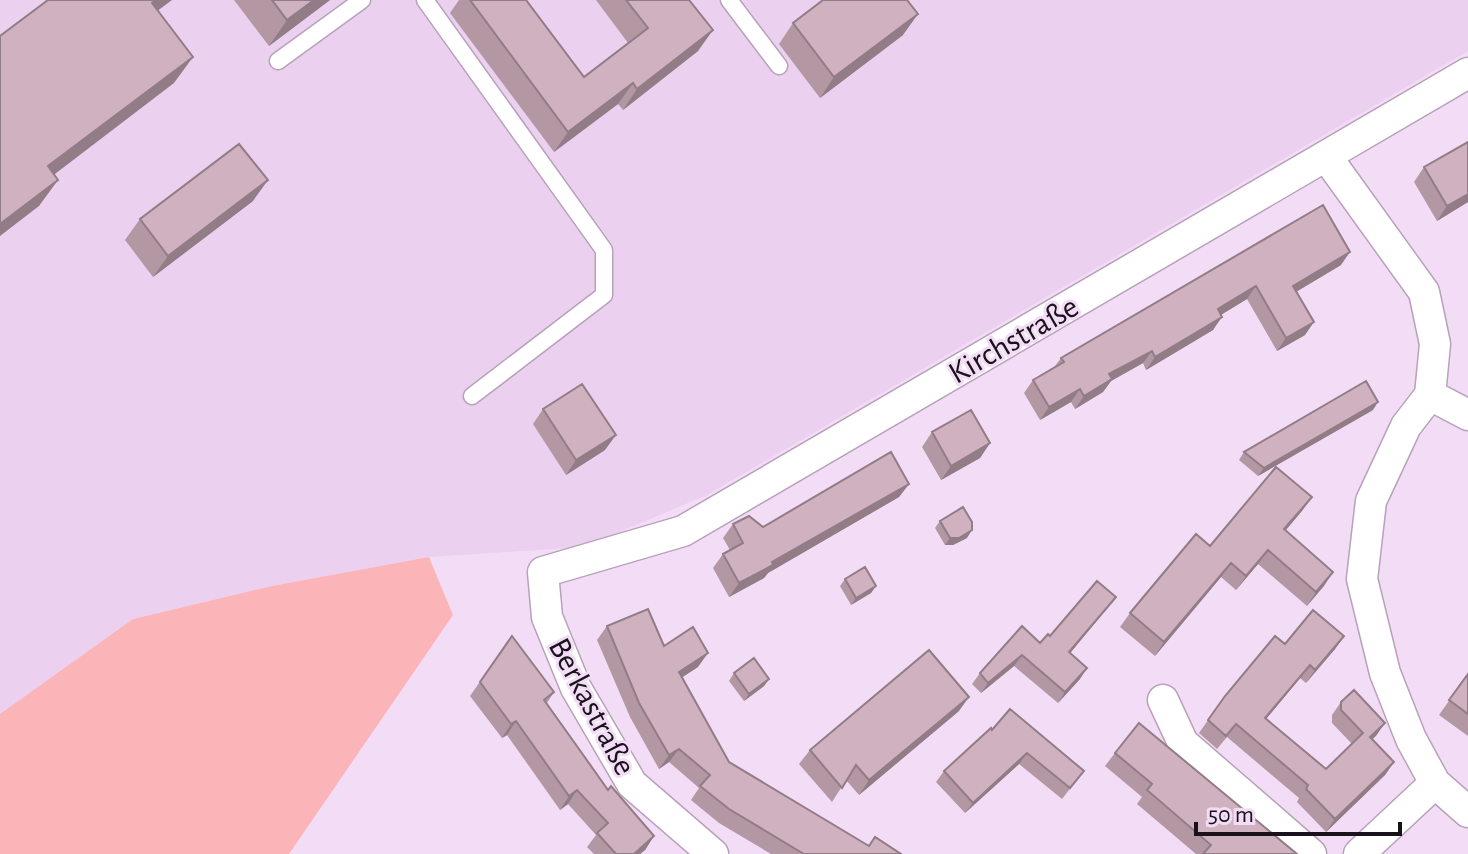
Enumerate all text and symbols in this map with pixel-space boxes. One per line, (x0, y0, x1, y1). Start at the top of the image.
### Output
street label: Kirchstraße (943, 290, 1084, 390)
street label: Berkastraße (543, 633, 641, 780)
scale bar (1196, 786, 1400, 836)
text: 50 m (1208, 803, 1254, 827)

